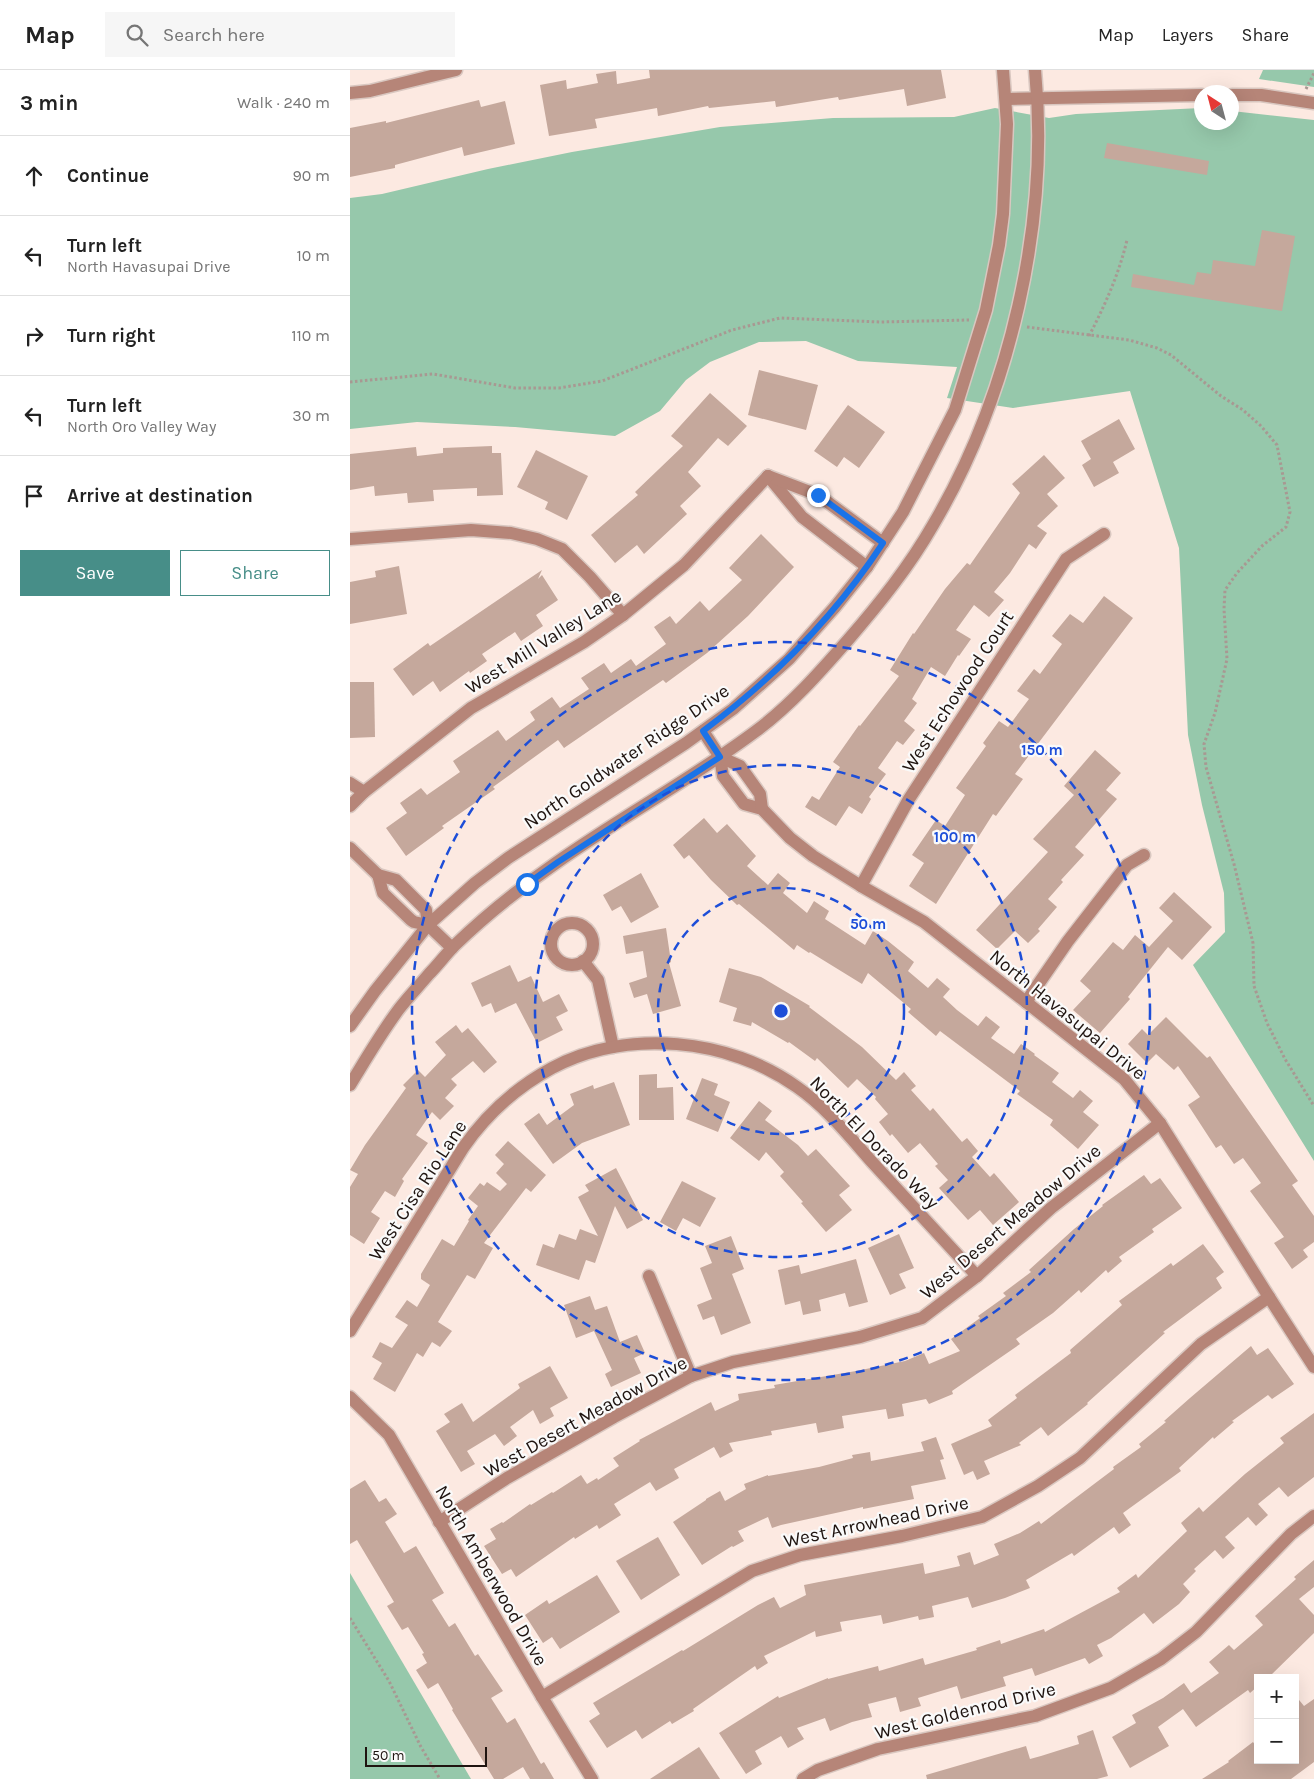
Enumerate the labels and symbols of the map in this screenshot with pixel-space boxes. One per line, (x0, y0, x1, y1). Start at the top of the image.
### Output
north arrow (1194, 85, 1239, 130)
route end (807, 484, 830, 507)
street label: West Mill Valley Lane (462, 585, 625, 699)
street label: West Echowood Court (897, 607, 1018, 776)
street label: North Goldwater Ridge Drive (520, 680, 733, 834)
text: 150 m (1021, 741, 1063, 759)
text: 100 m (934, 828, 976, 846)
route start (516, 873, 539, 896)
text: 50 m (850, 915, 886, 933)
street label: North Havasupai Drive (985, 945, 1150, 1084)
centre of rings (772, 1002, 790, 1020)
street label: North El Dorado Way (805, 1072, 943, 1214)
street label: West Cisa Rio Lane (364, 1116, 471, 1265)
street label: West Desert Meadow Drive (916, 1140, 1105, 1304)
street label: West Desert Meadow Drive (480, 1352, 691, 1482)
street label: North Amberwood Drive (430, 1481, 552, 1670)
street label: West Arrowhead Drive (782, 1492, 971, 1552)
street label: West Goldenrod Drive (873, 1678, 1058, 1744)
scale bar (365, 1744, 488, 1767)

